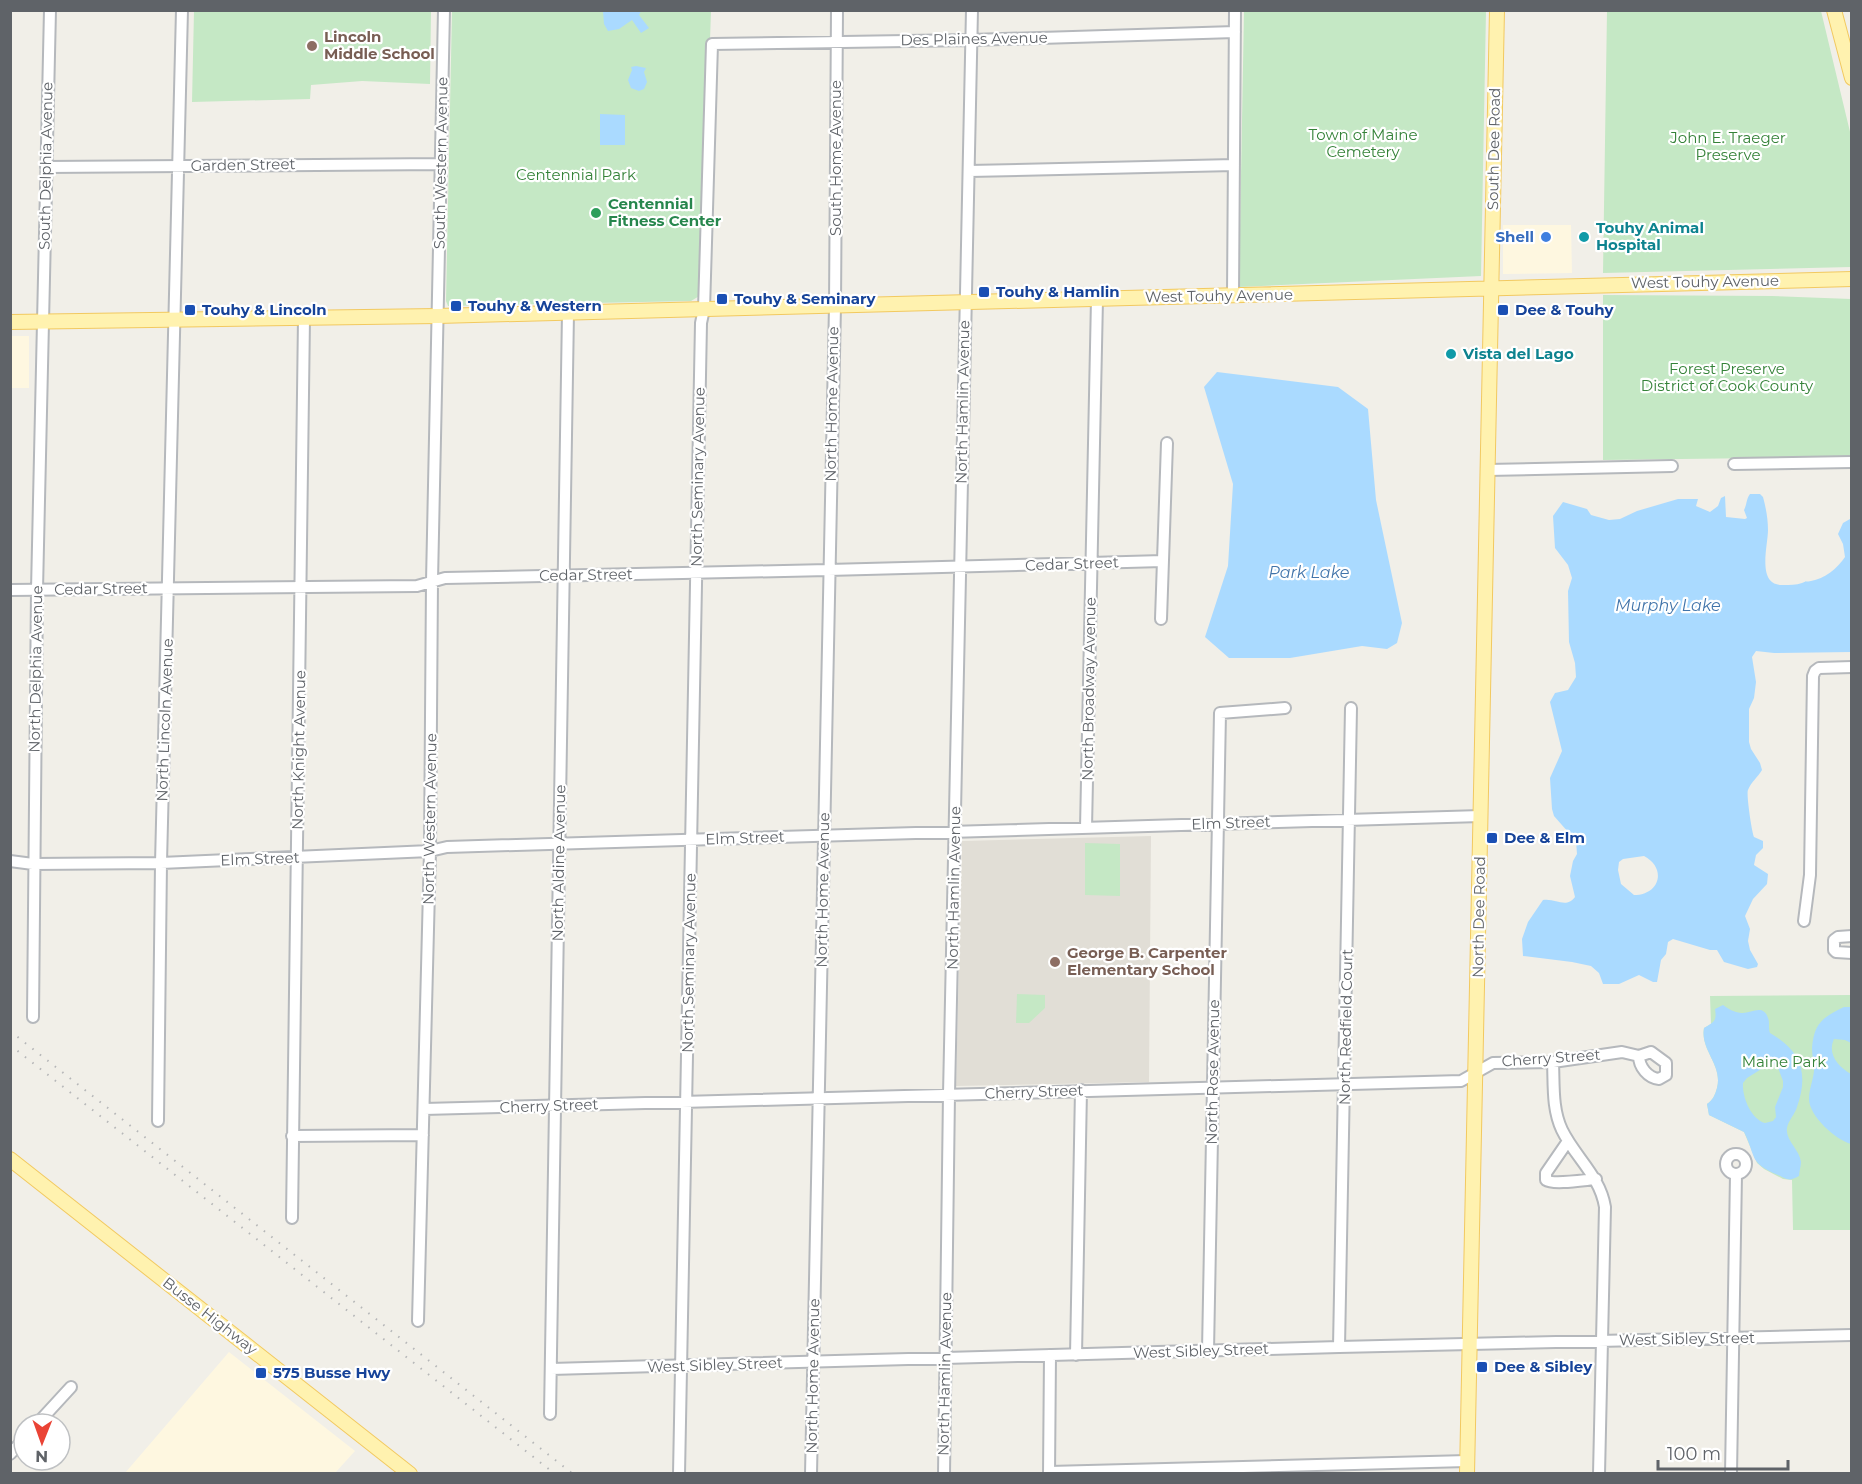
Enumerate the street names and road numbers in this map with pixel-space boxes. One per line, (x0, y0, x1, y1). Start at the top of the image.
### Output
street label: Des Plaines Avenue (900, 28, 1048, 49)
street label: South Western Avenue (429, 77, 452, 249)
street label: South Home Avenue (826, 80, 845, 236)
street label: South Delphia Avenue (35, 82, 56, 250)
street label: South Dee Road (1483, 88, 1504, 210)
street label: Garden Street (190, 154, 296, 175)
street label: West Touhy Avenue (1631, 271, 1779, 292)
street label: West Touhy Avenue (1145, 285, 1293, 306)
street label: North Hamlin Avenue (952, 320, 973, 484)
street label: North Home Avenue (821, 326, 842, 482)
street label: North Seminary Avenue (686, 387, 709, 567)
street label: Cedar Street (1025, 552, 1119, 575)
street label: Cedar Street (539, 564, 633, 585)
street label: Cedar Street (54, 578, 148, 599)
street label: North Delphia Avenue (25, 585, 46, 753)
street label: North Broadway Avenue (1077, 597, 1100, 781)
street label: North Lincoln Avenue (152, 638, 177, 802)
street label: North Knight Avenue (288, 670, 309, 830)
street label: North Western Avenue (419, 733, 440, 905)
street label: North Aldine Avenue (548, 784, 569, 942)
street label: North Hamlin Avenue (943, 806, 964, 970)
street label: North Home Avenue (812, 812, 833, 968)
street label: Elm Street (1191, 812, 1271, 833)
street label: Elm Street (705, 827, 785, 848)
street label: Elm Street (220, 848, 300, 869)
street label: North Dee Road (1468, 856, 1489, 978)
street label: North Seminary Avenue (677, 873, 700, 1053)
street label: North Redfield Court (1335, 949, 1356, 1105)
street label: North Rose Avenue (1202, 999, 1223, 1145)
street label: Cherry Street (1501, 1045, 1601, 1070)
street label: Cherry Street (984, 1080, 1084, 1103)
street label: Cherry Street (499, 1094, 599, 1117)
street label: Busse Highway (159, 1273, 262, 1359)
street label: North Hamlin Avenue (934, 1292, 955, 1456)
street label: North Home Avenue (802, 1298, 823, 1454)
street label: West Sibley Street (1619, 1328, 1755, 1349)
street label: West Sibley Street (1133, 1339, 1269, 1362)
street label: West Sibley Street (647, 1353, 783, 1376)

